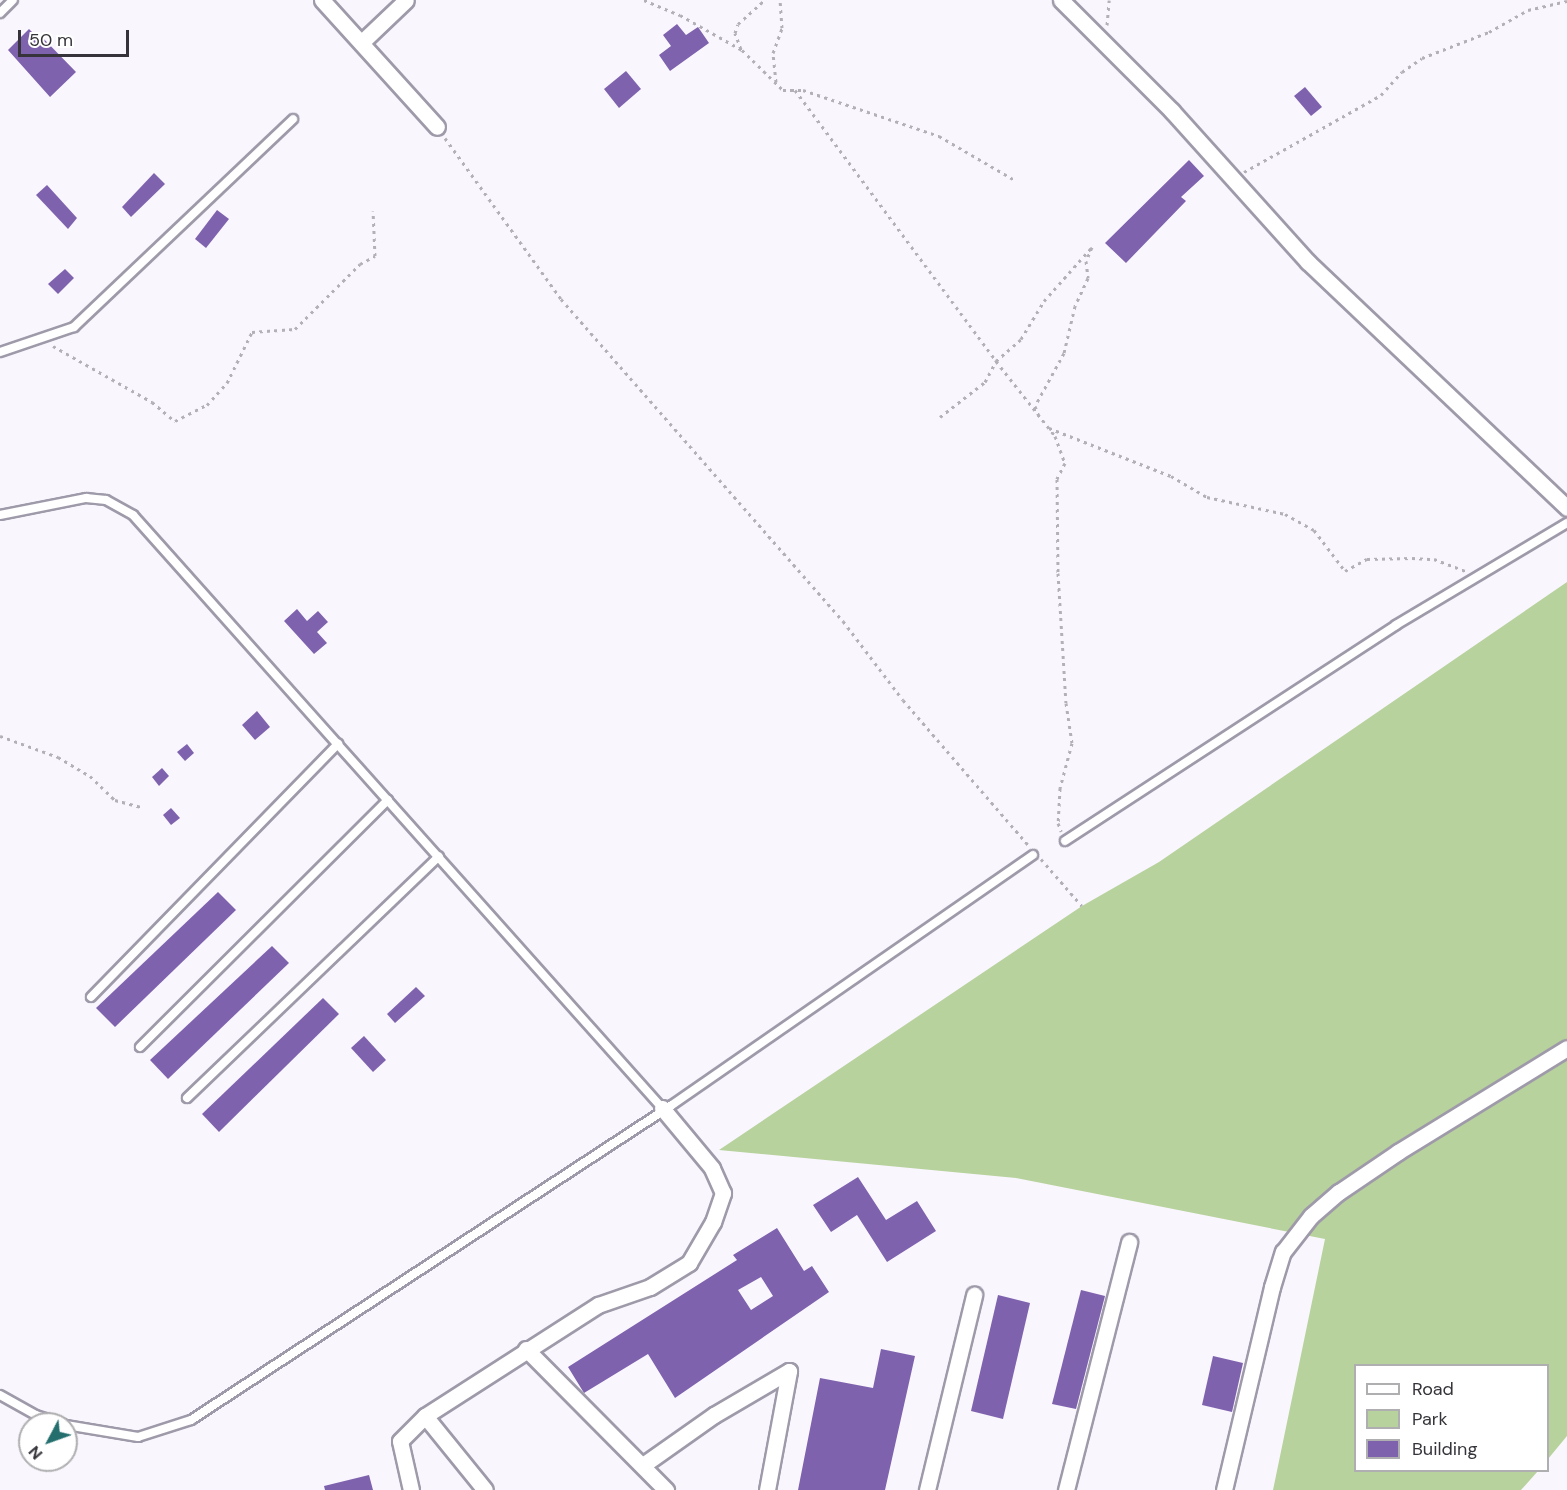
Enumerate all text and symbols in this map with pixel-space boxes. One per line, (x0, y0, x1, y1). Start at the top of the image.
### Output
scale bar (21, 18, 132, 56)
text: 50 m (29, 28, 73, 52)
legend (1354, 1364, 1549, 1472)
text: Road (1412, 1377, 1454, 1401)
text: Park (1412, 1407, 1448, 1431)
north arrow (18, 1412, 78, 1472)
text: Building (1412, 1437, 1477, 1461)
text: N (24, 1442, 47, 1464)

